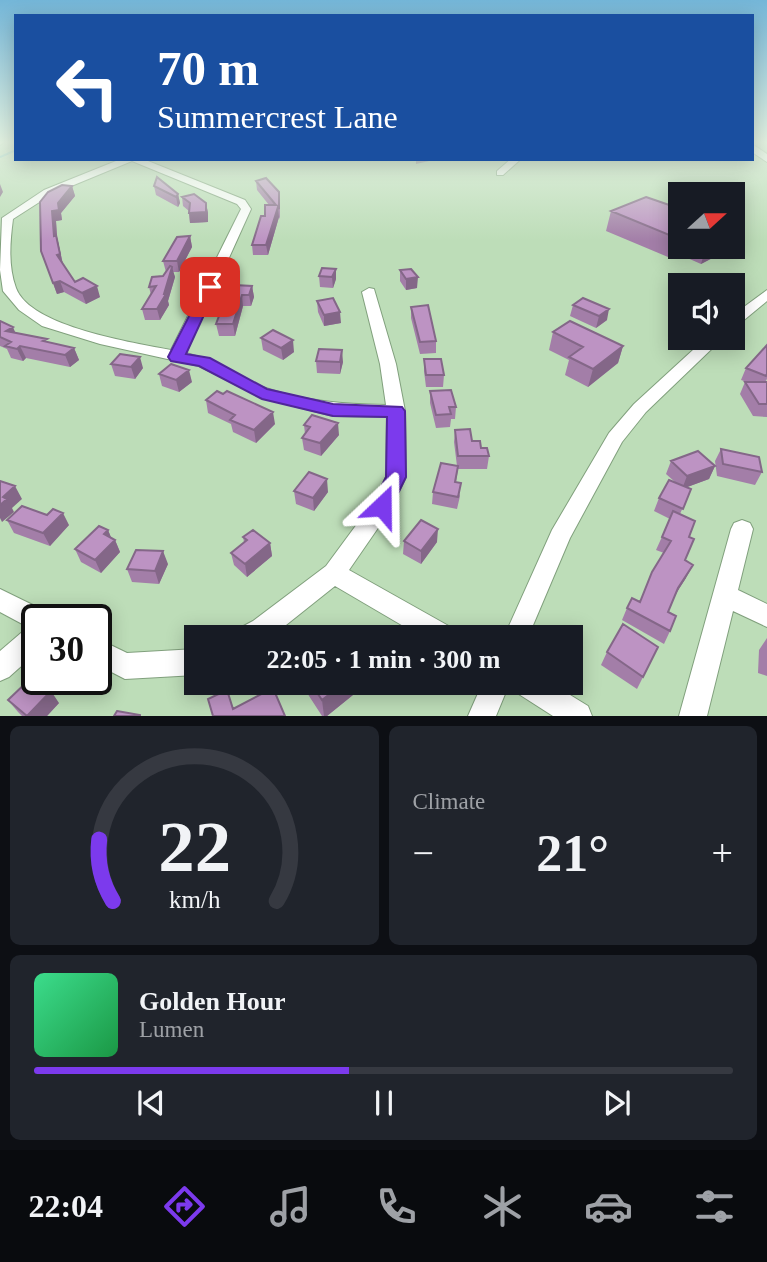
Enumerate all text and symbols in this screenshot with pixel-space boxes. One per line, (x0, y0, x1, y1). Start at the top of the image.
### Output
text: 70 m (157, 41, 259, 96)
icon: left (42, 42, 133, 133)
text: Summercrest Lane (157, 99, 398, 135)
north arrow (668, 182, 746, 259)
map controls (668, 182, 745, 350)
pin (180, 257, 240, 317)
icon: arrive (191, 268, 229, 306)
button: sound (668, 273, 745, 350)
position arrow (345, 469, 419, 543)
speed limit sign: 30 (21, 604, 112, 695)
text: 22:05 · 1 min · 300 m (267, 645, 501, 674)
text: Climate (413, 789, 485, 814)
text: 22 (158, 807, 231, 888)
text: 21° (536, 825, 609, 882)
text: − (413, 832, 434, 874)
text: + (712, 832, 733, 874)
text: km/h (169, 886, 220, 913)
text: Golden Hour (139, 987, 286, 1016)
text: Lumen (139, 1017, 204, 1042)
icon: previous (132, 1084, 170, 1122)
icon: pause (365, 1084, 403, 1122)
icon: next (598, 1084, 636, 1122)
icon: directions (160, 1182, 209, 1231)
icon: music (266, 1182, 315, 1231)
icon: phone (372, 1182, 421, 1231)
icon: climate (478, 1182, 527, 1231)
icon: car (584, 1182, 633, 1231)
icon: filters (690, 1182, 739, 1231)
text: 22:04 (28, 1188, 103, 1224)

